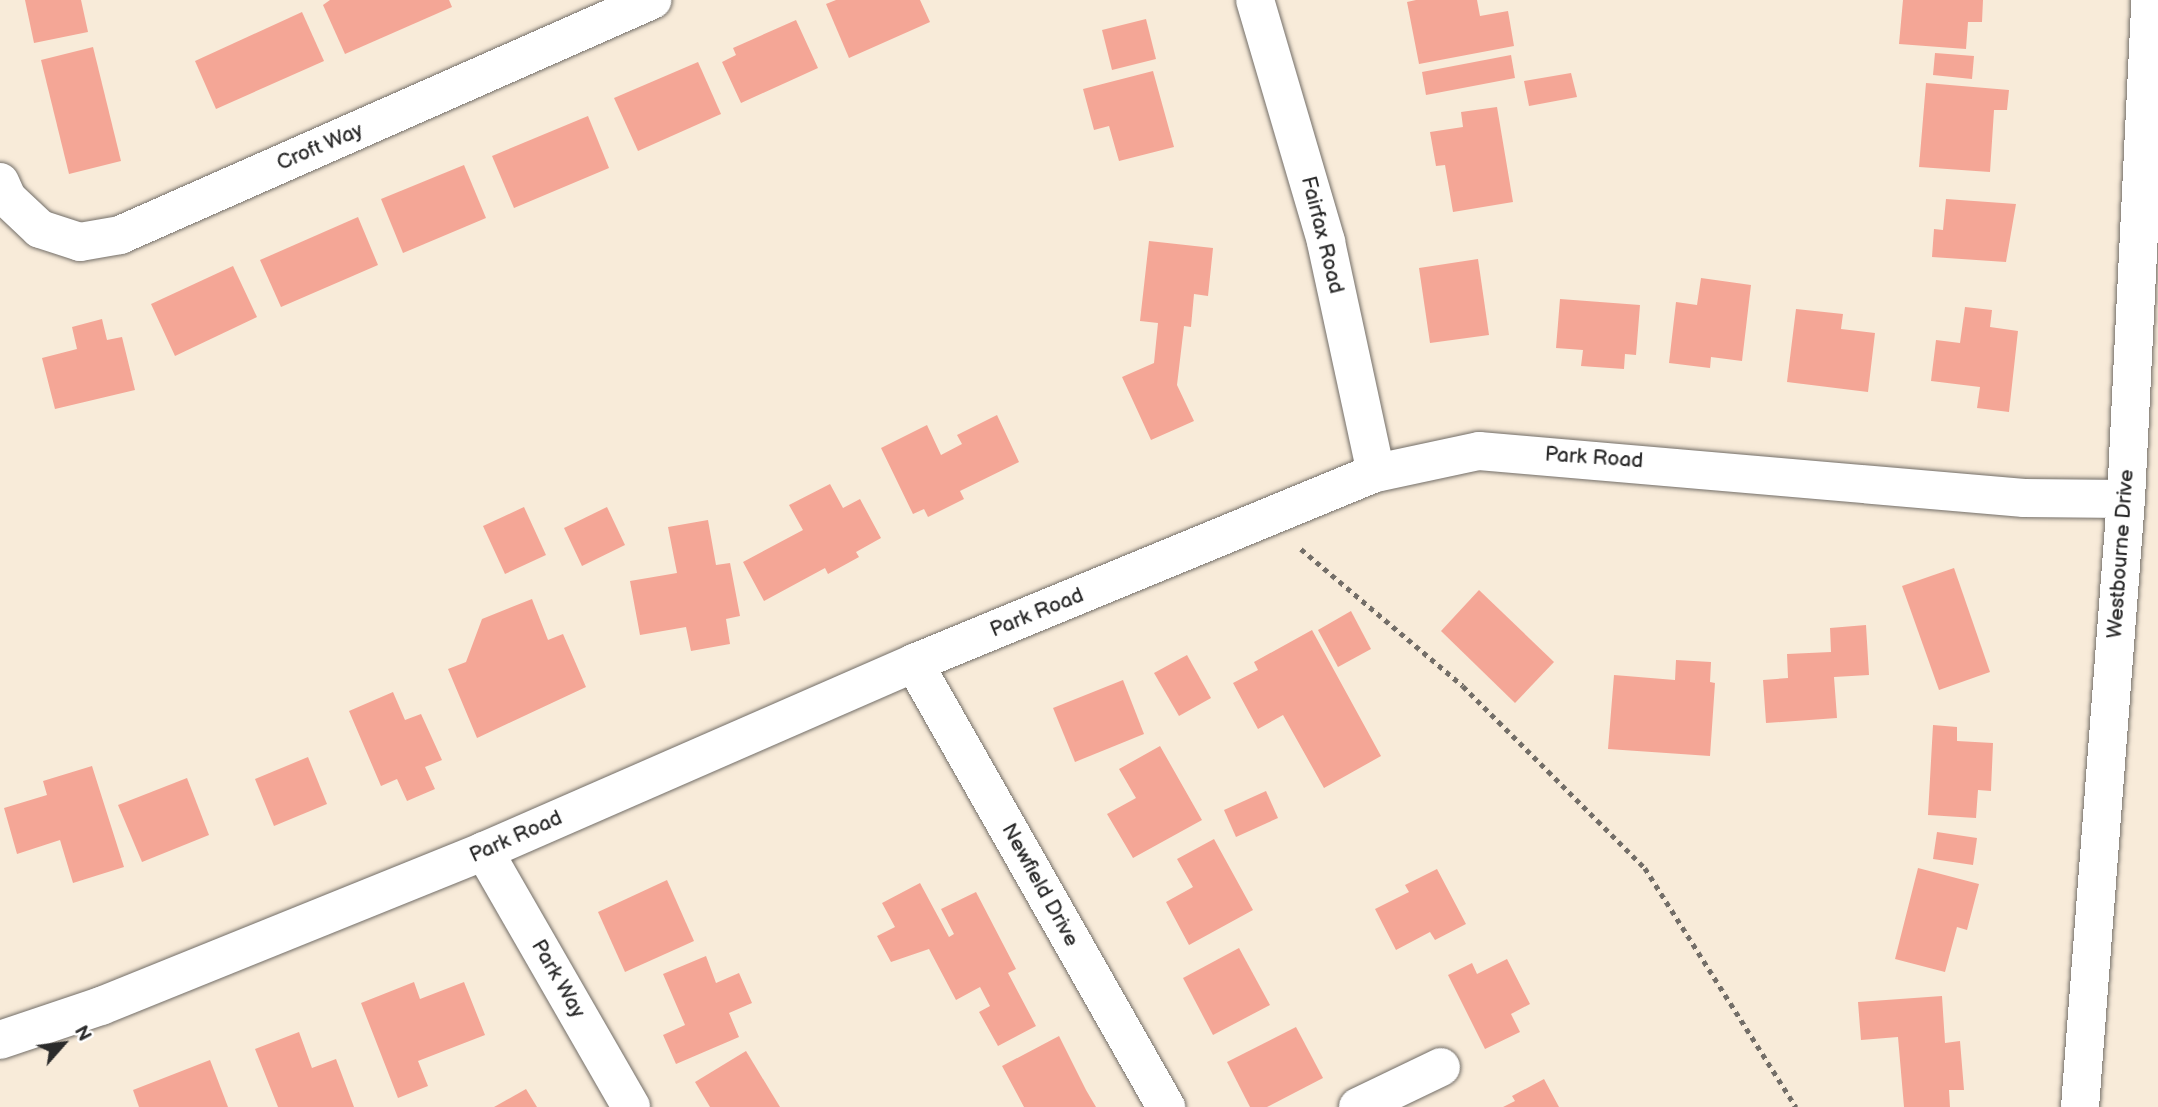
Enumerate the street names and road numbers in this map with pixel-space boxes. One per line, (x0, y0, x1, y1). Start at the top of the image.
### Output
street label: Croft Way (273, 117, 367, 177)
street label: Fairfax Road (1295, 174, 1349, 296)
street label: Park Road (1544, 442, 1644, 474)
street label: Westbourne Drive (2103, 469, 2139, 639)
street label: Park Road (987, 583, 1087, 643)
street label: Park Road (466, 805, 566, 869)
street label: Newfield Drive (996, 819, 1084, 951)
street label: Park Way (525, 935, 591, 1023)

